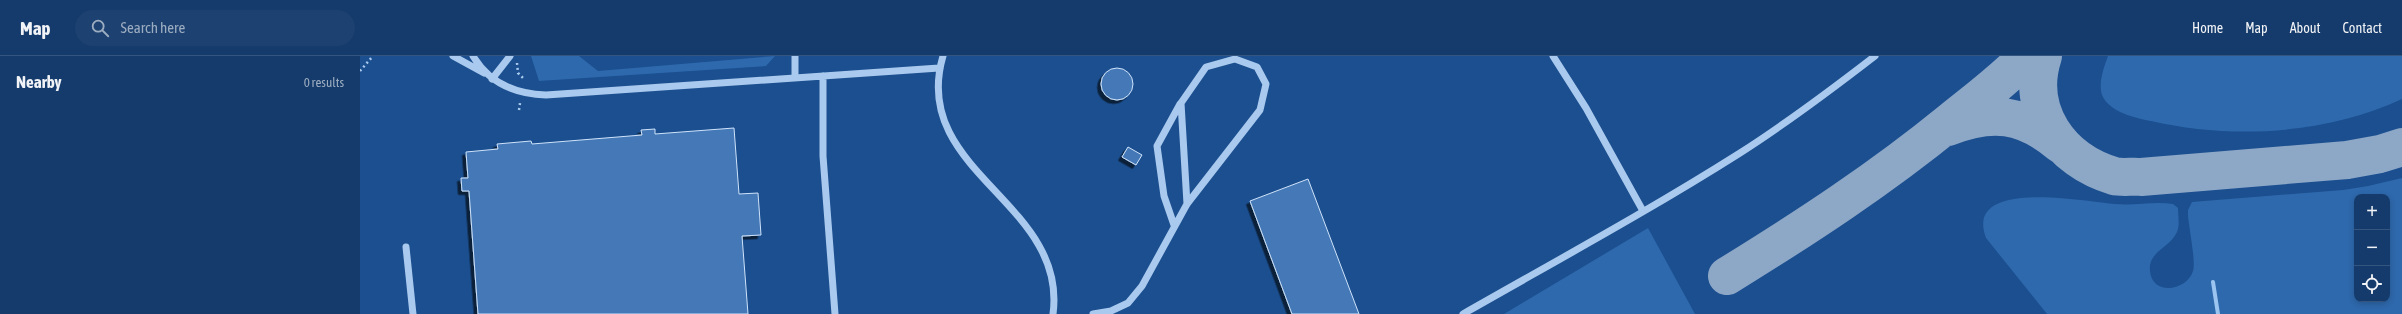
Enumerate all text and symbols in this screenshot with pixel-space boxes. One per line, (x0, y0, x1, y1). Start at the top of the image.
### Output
search box (75, 10, 355, 46)
text: Map (20, 17, 51, 39)
icon: search (89, 17, 111, 39)
text: Search here (121, 19, 185, 36)
text: Home (2192, 20, 2223, 36)
text: Map (2245, 20, 2268, 36)
text: About (2290, 20, 2321, 36)
text: Contact (2343, 20, 2382, 36)
text: Nearby (16, 72, 62, 92)
text: 0 results (304, 75, 344, 90)
map controls (2354, 194, 2390, 302)
button: + (2354, 194, 2390, 230)
button: − (2354, 230, 2390, 266)
button: locate (2354, 266, 2390, 302)

